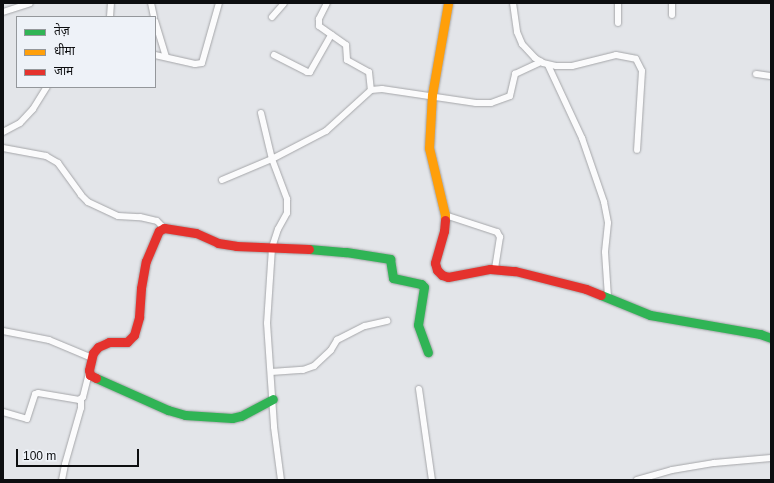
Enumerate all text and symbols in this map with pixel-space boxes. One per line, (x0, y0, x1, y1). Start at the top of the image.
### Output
legend (16, 16, 156, 88)
text: तेज़ (54, 24, 70, 38)
text: धीमा (54, 44, 75, 58)
text: जाम (54, 64, 73, 78)
scale bar (18, 441, 141, 467)
text: 100 m (23, 449, 56, 463)

